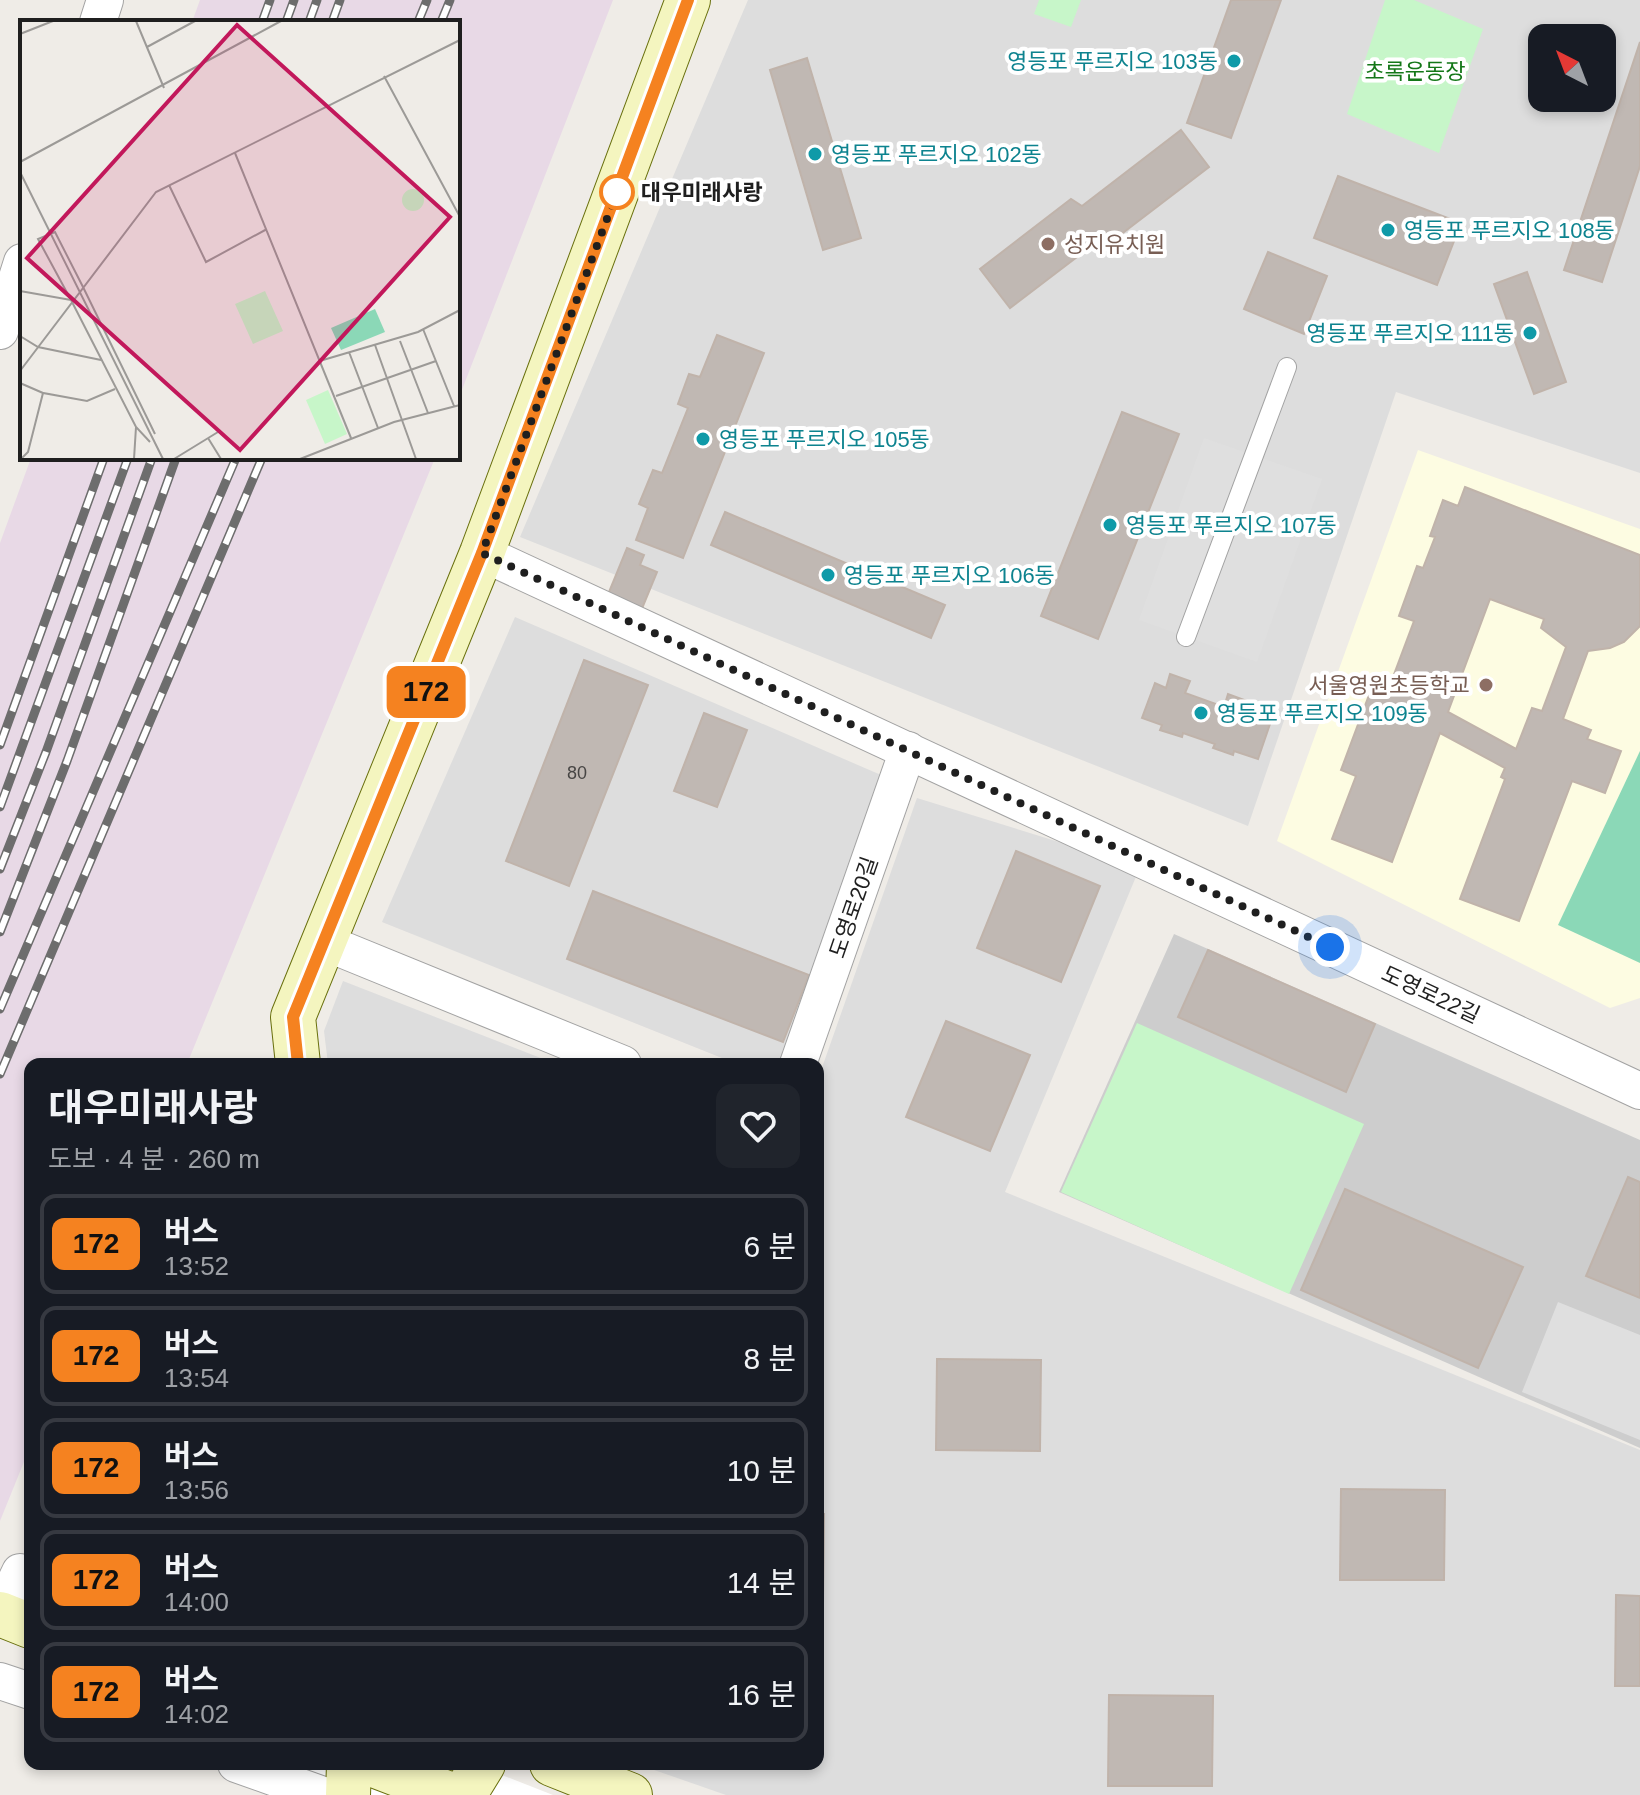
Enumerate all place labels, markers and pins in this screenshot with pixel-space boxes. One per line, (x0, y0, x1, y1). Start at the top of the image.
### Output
place label: 영등포 푸르지오 103동 (1007, 49, 1218, 74)
marker: 영등포 푸르지오 103동 (1225, 52, 1243, 70)
place label: 영등포 푸르지오 102동 (831, 142, 1042, 167)
marker: 영등포 푸르지오 102동 (806, 145, 824, 163)
marker: 대우미래사랑 (600, 175, 634, 209)
place label: 대우미래사랑 (641, 180, 762, 205)
place label: 영등포 푸르지오 108동 (1404, 218, 1615, 243)
marker: 영등포 푸르지오 108동 (1379, 221, 1397, 239)
place label: 성지유치원 (1064, 232, 1165, 257)
marker: 성지유치원 (1039, 235, 1057, 253)
place label: 영등포 푸르지오 111동 (1306, 321, 1514, 346)
marker: 영등포 푸르지오 111동 (1521, 324, 1539, 342)
place label: 영등포 푸르지오 105동 (719, 427, 930, 452)
marker: 영등포 푸르지오 105동 (694, 430, 712, 448)
place label: 영등포 푸르지오 107동 (1126, 513, 1337, 538)
marker: 영등포 푸르지오 107동 (1101, 516, 1119, 534)
place label: 영등포 푸르지오 106동 (844, 563, 1055, 588)
marker: 영등포 푸르지오 106동 (819, 566, 837, 584)
place label: 서울영원초등학교 (1308, 673, 1470, 698)
marker: 서울영원초등학교 (1477, 676, 1495, 694)
place label: 영등포 푸르지오 109동 (1217, 701, 1428, 726)
marker: 영등포 푸르지오 109동 (1192, 704, 1210, 722)

